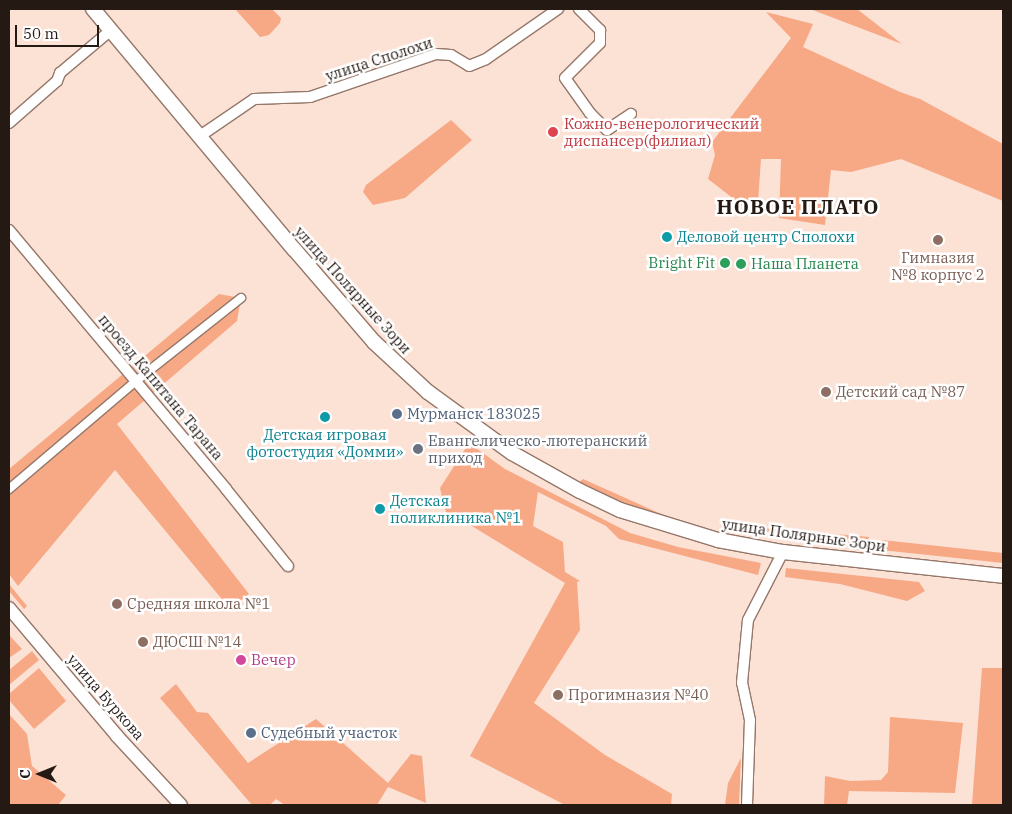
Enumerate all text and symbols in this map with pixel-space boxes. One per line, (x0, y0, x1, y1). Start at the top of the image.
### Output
scale bar (18, 15, 101, 47)
text: 50 m (23, 24, 59, 43)
street label: улица Сполохи (323, 33, 435, 85)
place label: Кожно-венерологический диспансер(филиал) (564, 114, 759, 149)
marker: Кожно-венерологический диспансер(филиал) (546, 125, 560, 139)
district label: НОВОЕ ПЛАТО (715, 194, 881, 218)
street label: улица Полярные Зори (291, 223, 415, 357)
place label: Деловой центр Сполохи (677, 228, 855, 246)
marker: Деловой центр Сполохи (661, 231, 673, 243)
marker: Гимназия №8 корпус 2 (932, 234, 944, 246)
place label: Гимназия №8 корпус 2 (891, 248, 985, 283)
place label: Bright Fit (648, 254, 715, 272)
place label: Наша Планета (751, 255, 859, 273)
marker: Bright Fit (719, 257, 731, 269)
marker: Наша Планета (735, 258, 747, 270)
street label: проезд Капитана Тарана (95, 310, 227, 464)
place label: Детский сад №87 (836, 383, 965, 401)
marker: Детский сад №87 (820, 386, 832, 398)
place label: Мурманск 183025 (407, 405, 541, 423)
marker: Мурманск 183025 (391, 408, 403, 420)
marker: Детская игровая фотостудия «Домми» (319, 411, 331, 423)
place label: Детская игровая фотостудия «Домми» (247, 425, 403, 460)
place label: Евангелическо-лютеранский приход (428, 431, 647, 466)
marker: Евангелическо-лютеранский приход (412, 443, 424, 455)
place label: Детская поликлиника №1 (390, 491, 521, 526)
marker: Детская поликлиника №1 (374, 503, 386, 515)
street label: улица Полярные Зори (721, 515, 887, 555)
place label: Средняя школа №1 (127, 595, 270, 613)
marker: Средняя школа №1 (111, 598, 123, 610)
place label: ДЮСШ №14 (153, 633, 241, 651)
marker: ДЮСШ №14 (137, 636, 149, 648)
street label: улица Буркова (64, 650, 148, 744)
place label: Вечер (251, 651, 296, 669)
marker: Вечер (235, 654, 247, 666)
place label: Прогимназия №40 (568, 686, 709, 704)
marker: Прогимназия №40 (552, 689, 564, 701)
place label: Судебный участок (261, 724, 397, 742)
marker: Судебный участок (245, 727, 257, 739)
north arrow (15, 749, 65, 799)
text: С (16, 769, 34, 779)

